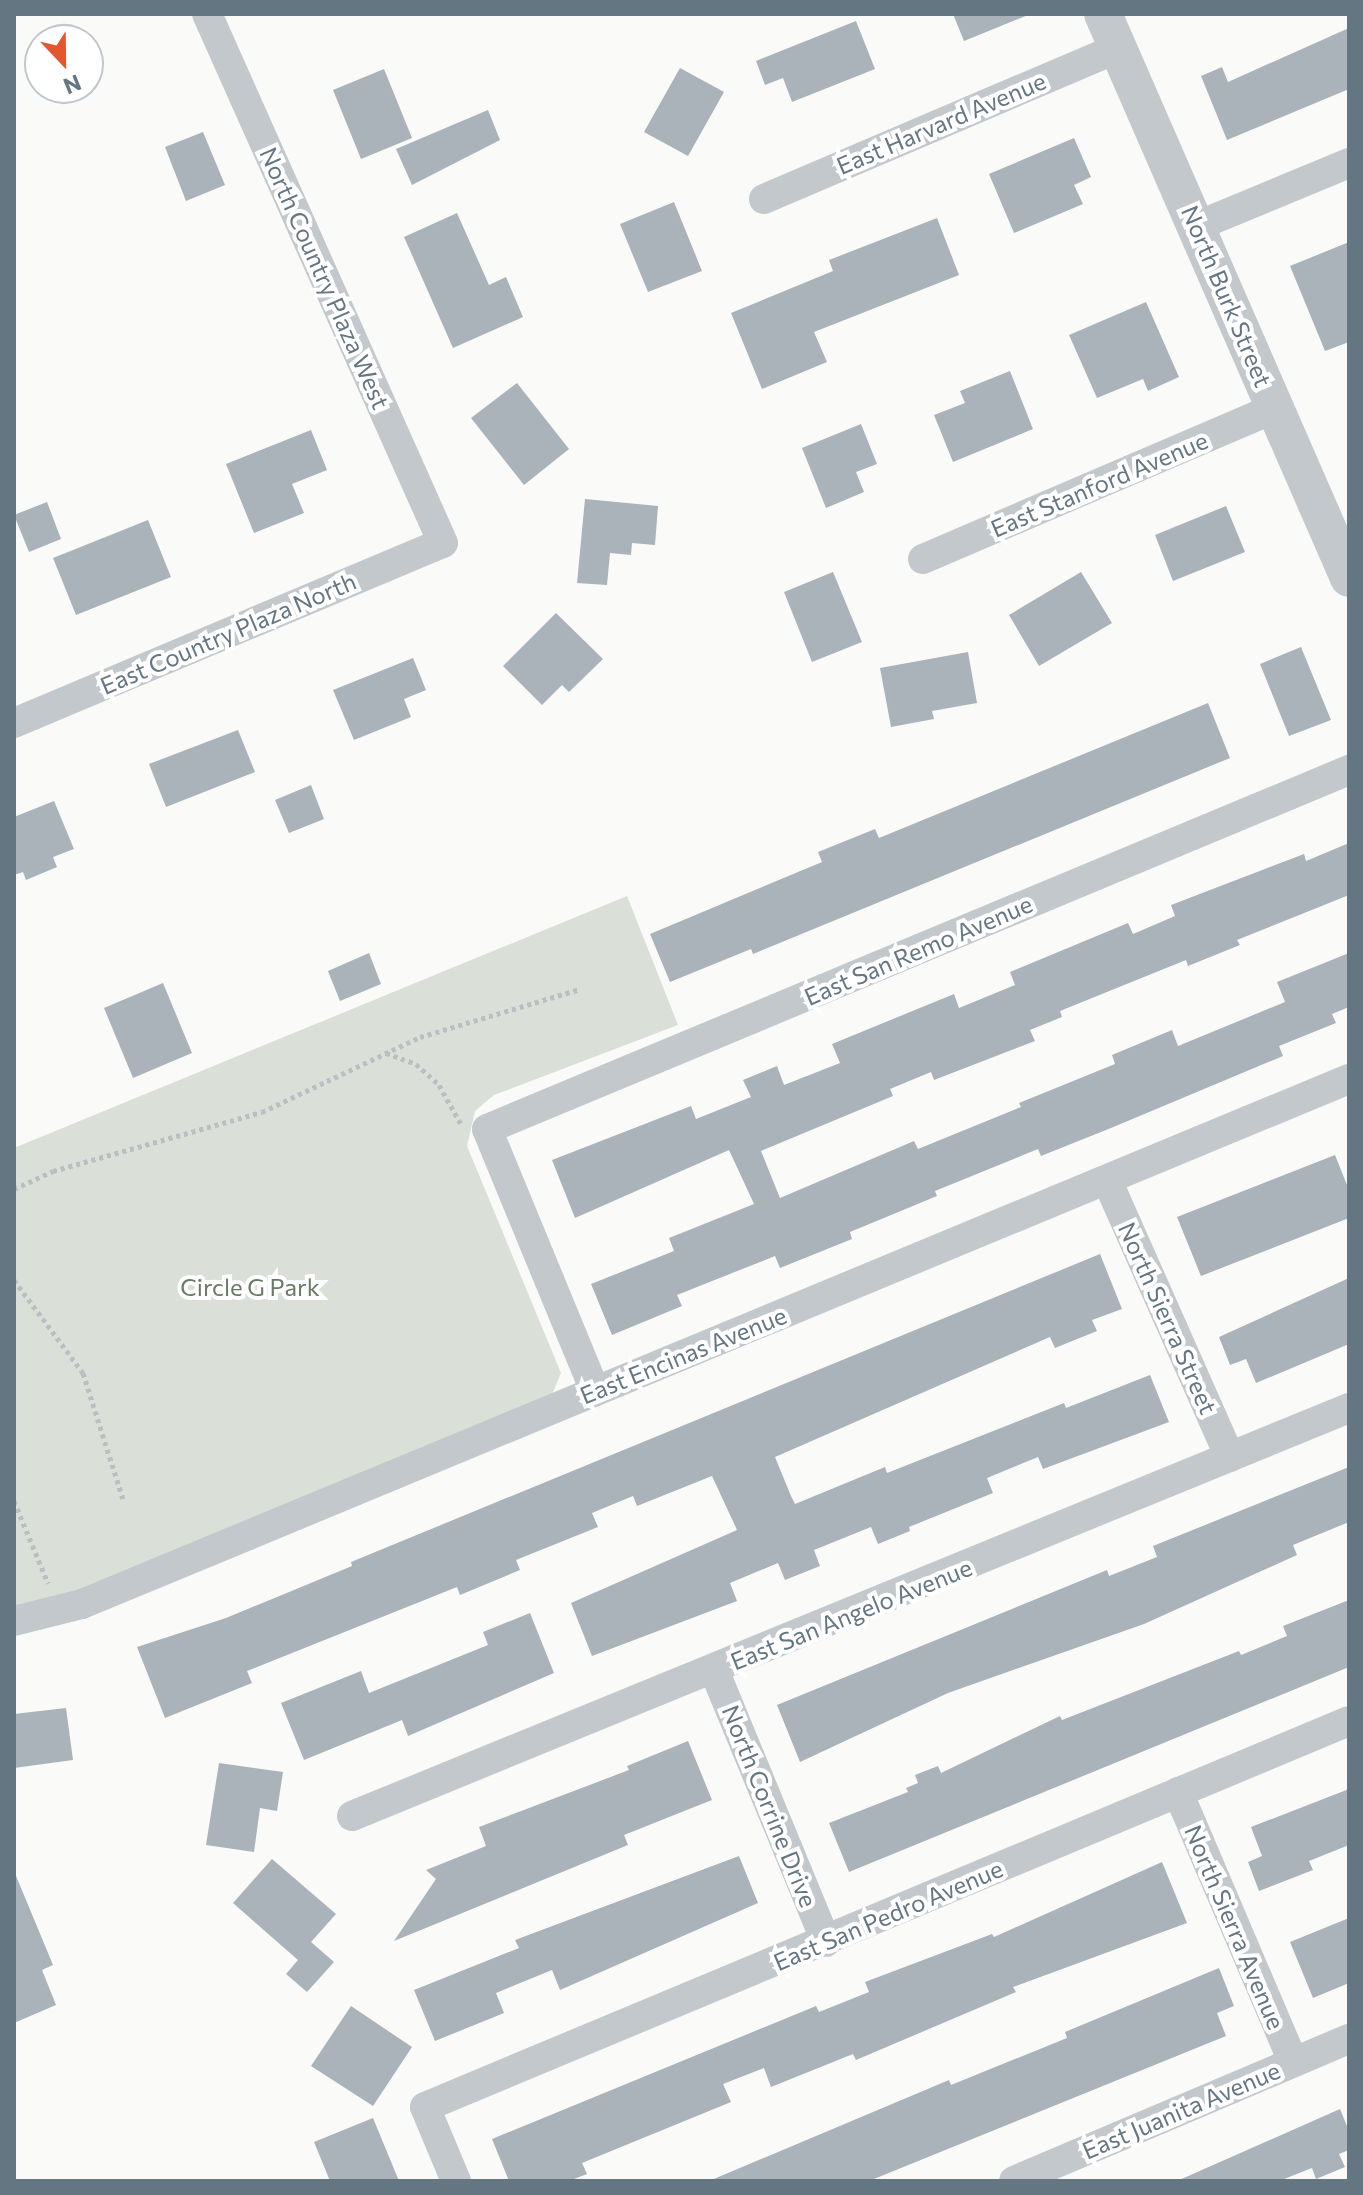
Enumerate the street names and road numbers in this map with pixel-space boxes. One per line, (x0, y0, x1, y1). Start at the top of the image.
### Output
street label: East Harvard Avenue (832, 66, 1050, 180)
street label: North Country Plaza West (254, 143, 396, 413)
street label: North Burk Street (1176, 201, 1278, 391)
street label: East Stanford Avenue (986, 425, 1212, 543)
street label: East Country Plaza North (96, 566, 360, 700)
street label: East San Remo Avenue (800, 889, 1036, 1011)
street label: North Sierra Street (1113, 1218, 1223, 1418)
street label: East Encinas Avenue (576, 1300, 790, 1410)
street label: East San Angelo Avenue (726, 1552, 976, 1676)
street label: North Corrine Drive (716, 1701, 824, 1911)
street label: North Sierra Avenue (1179, 1820, 1291, 2034)
street label: East San Pedro Avenue (769, 1854, 1007, 1976)
street label: East Juanita Avenue (1078, 2055, 1284, 2165)

